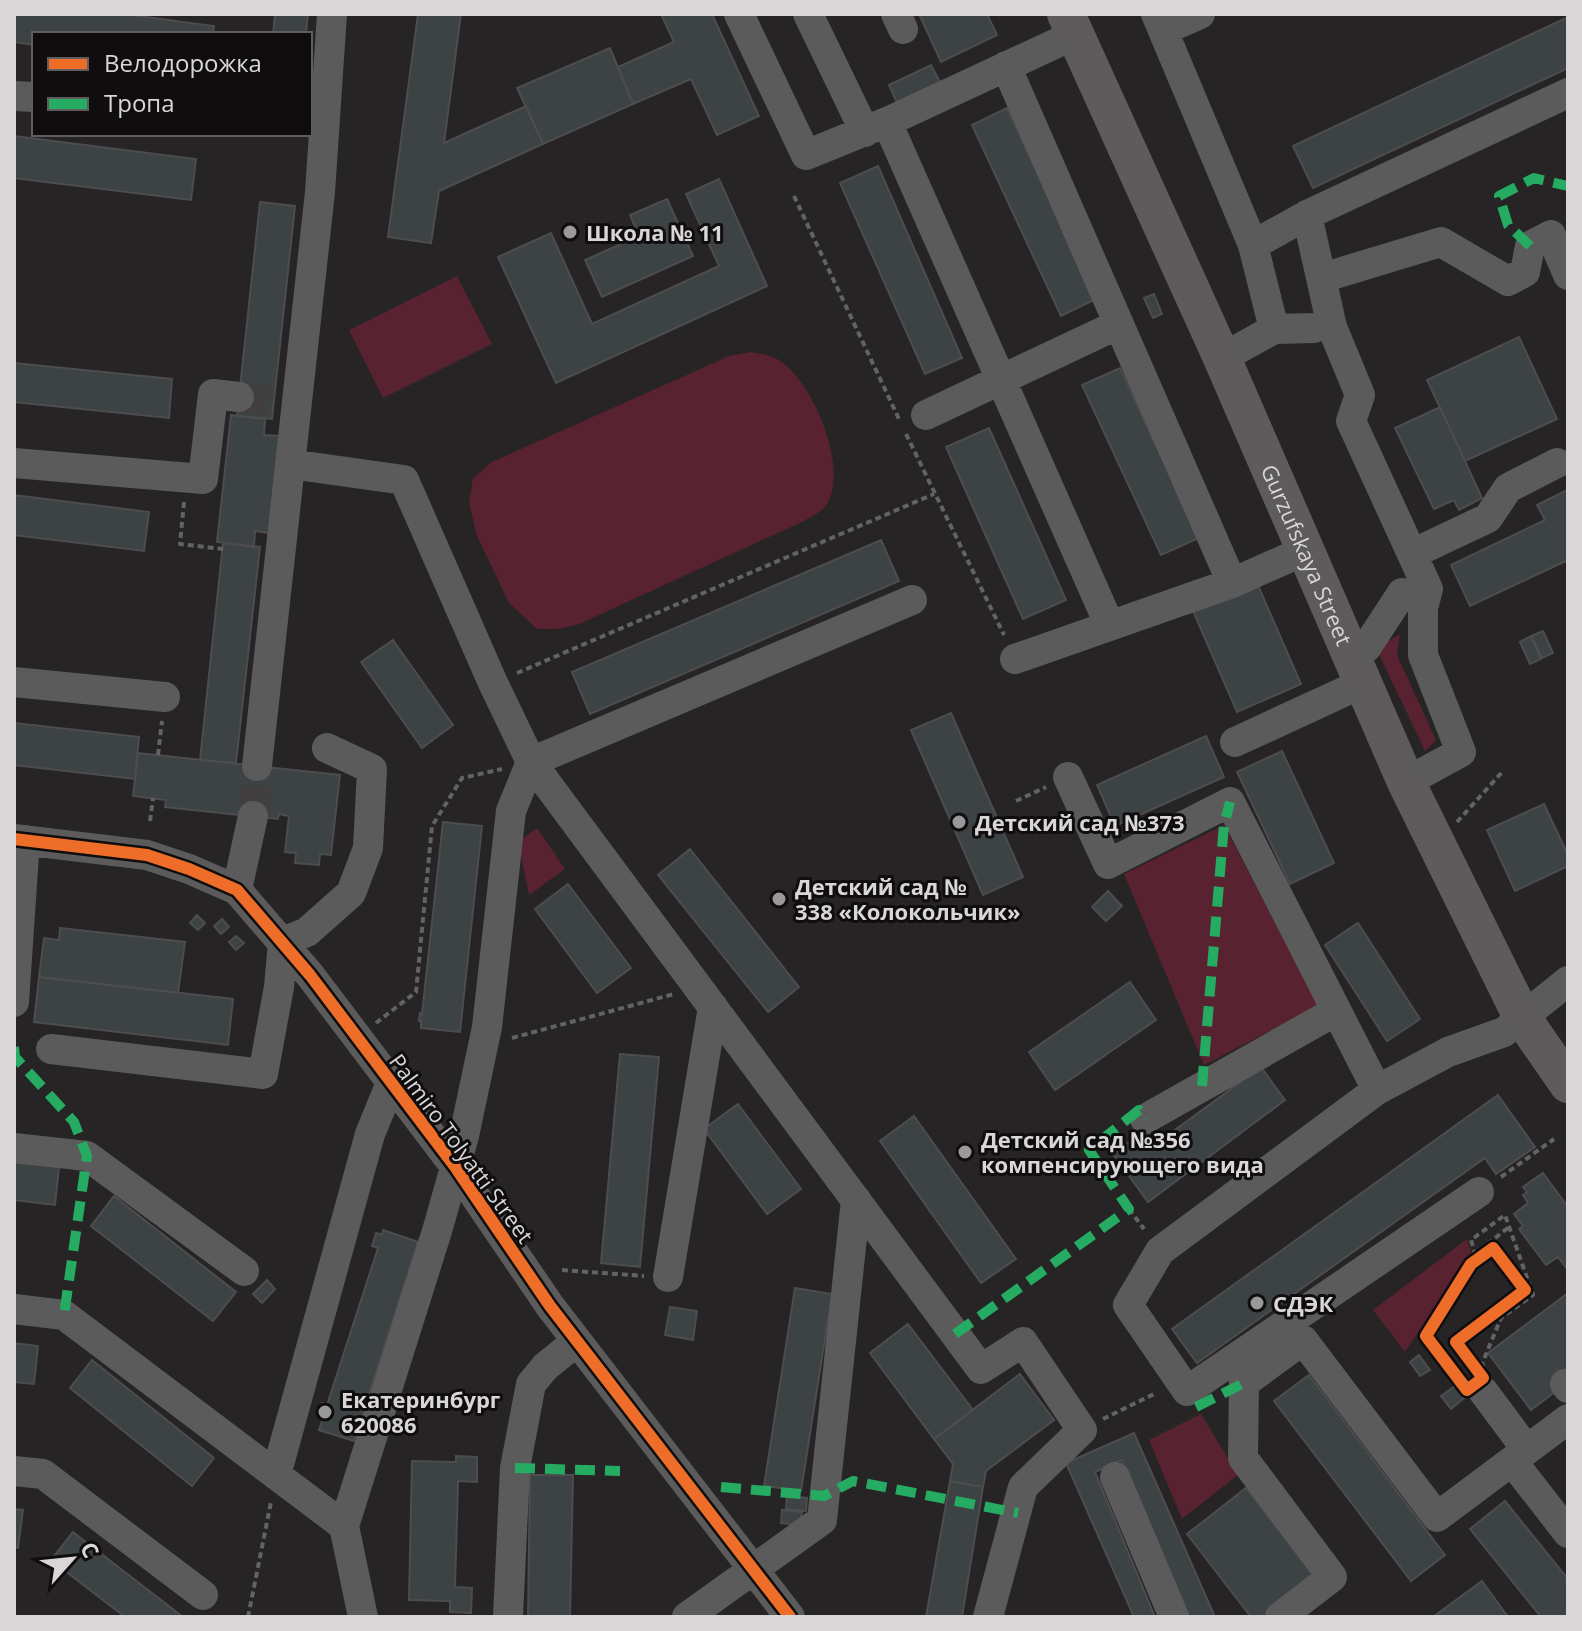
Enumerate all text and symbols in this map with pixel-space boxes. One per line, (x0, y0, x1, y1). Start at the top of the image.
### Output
legend (32, 32, 312, 136)
text: Велодорожка (104, 46, 262, 79)
text: Тропа (104, 86, 175, 119)
place label: Школа № 11 (586, 217, 724, 247)
marker: Школа № 11 (561, 223, 579, 241)
street label: Gurzufskaya Street (1255, 459, 1360, 650)
place label: Детский сад №373 (975, 807, 1185, 837)
marker: Детский сад №373 (950, 813, 968, 831)
place label: Детский сад № 338 «Колокольчик» (795, 871, 1021, 926)
marker: Детский сад № 338 «Колокольчик» (770, 890, 788, 908)
street label: Palmiro Tolyatti Street (383, 1047, 541, 1249)
place label: Детский сад №356 компенсирующего вида (981, 1124, 1264, 1179)
marker: Детский сад №356 компенсирующего вида (956, 1143, 974, 1161)
place label: СДЭК (1273, 1288, 1333, 1318)
marker: СДЭК (1248, 1294, 1266, 1312)
place label: Екатеринбург 620086 (341, 1384, 501, 1439)
marker: Екатеринбург 620086 (316, 1403, 334, 1421)
north arrow (32, 1519, 112, 1599)
text: С (74, 1536, 107, 1563)

